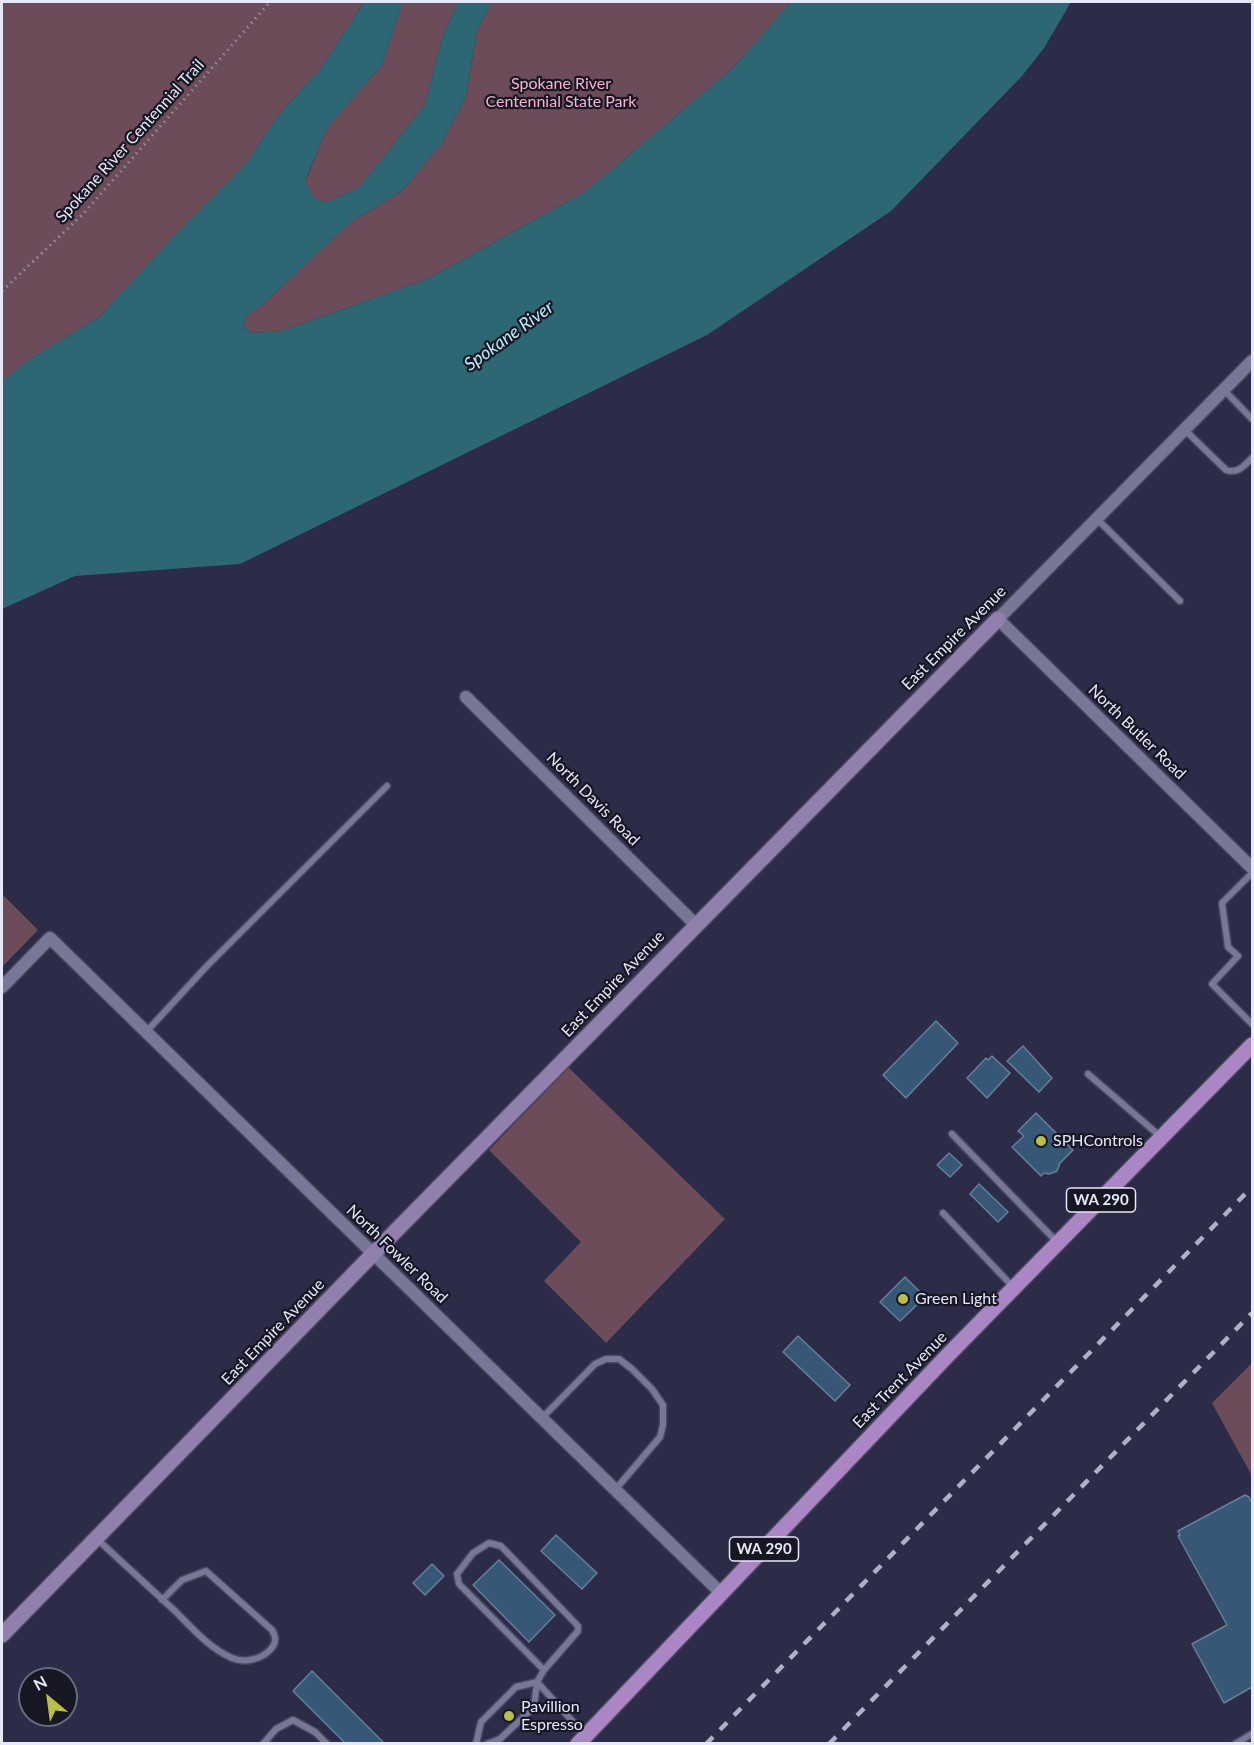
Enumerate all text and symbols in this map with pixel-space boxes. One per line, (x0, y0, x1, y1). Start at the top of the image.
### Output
street label: Spokane River Centennial Trail (52, 56, 208, 226)
park label: Spokane River Centennial State Park (486, 74, 636, 112)
water label: Spokane River (460, 296, 558, 376)
street label: East Empire Avenue (898, 582, 1010, 694)
street label: North Butler Road (1084, 681, 1190, 783)
street label: North Davis Road (542, 748, 644, 850)
street label: East Empire Avenue (558, 927, 668, 1041)
place label: SPHControls (1053, 1131, 1143, 1151)
marker: SPHControls (1034, 1134, 1048, 1148)
road number: WA 290 (1066, 1188, 1136, 1212)
street label: North Fowler Road (342, 1201, 452, 1307)
street label: East Empire Avenue (218, 1275, 328, 1389)
place label: Green Light (915, 1289, 997, 1309)
marker: Green Light (896, 1292, 910, 1306)
street label: East Trent Avenue (849, 1328, 951, 1432)
road number: WA 290 (730, 1537, 798, 1561)
north arrow (18, 1667, 78, 1727)
text: N (30, 1671, 50, 1694)
place label: Pavillion Espresso (521, 1697, 583, 1735)
marker: Pavillion Espresso (502, 1709, 516, 1723)

